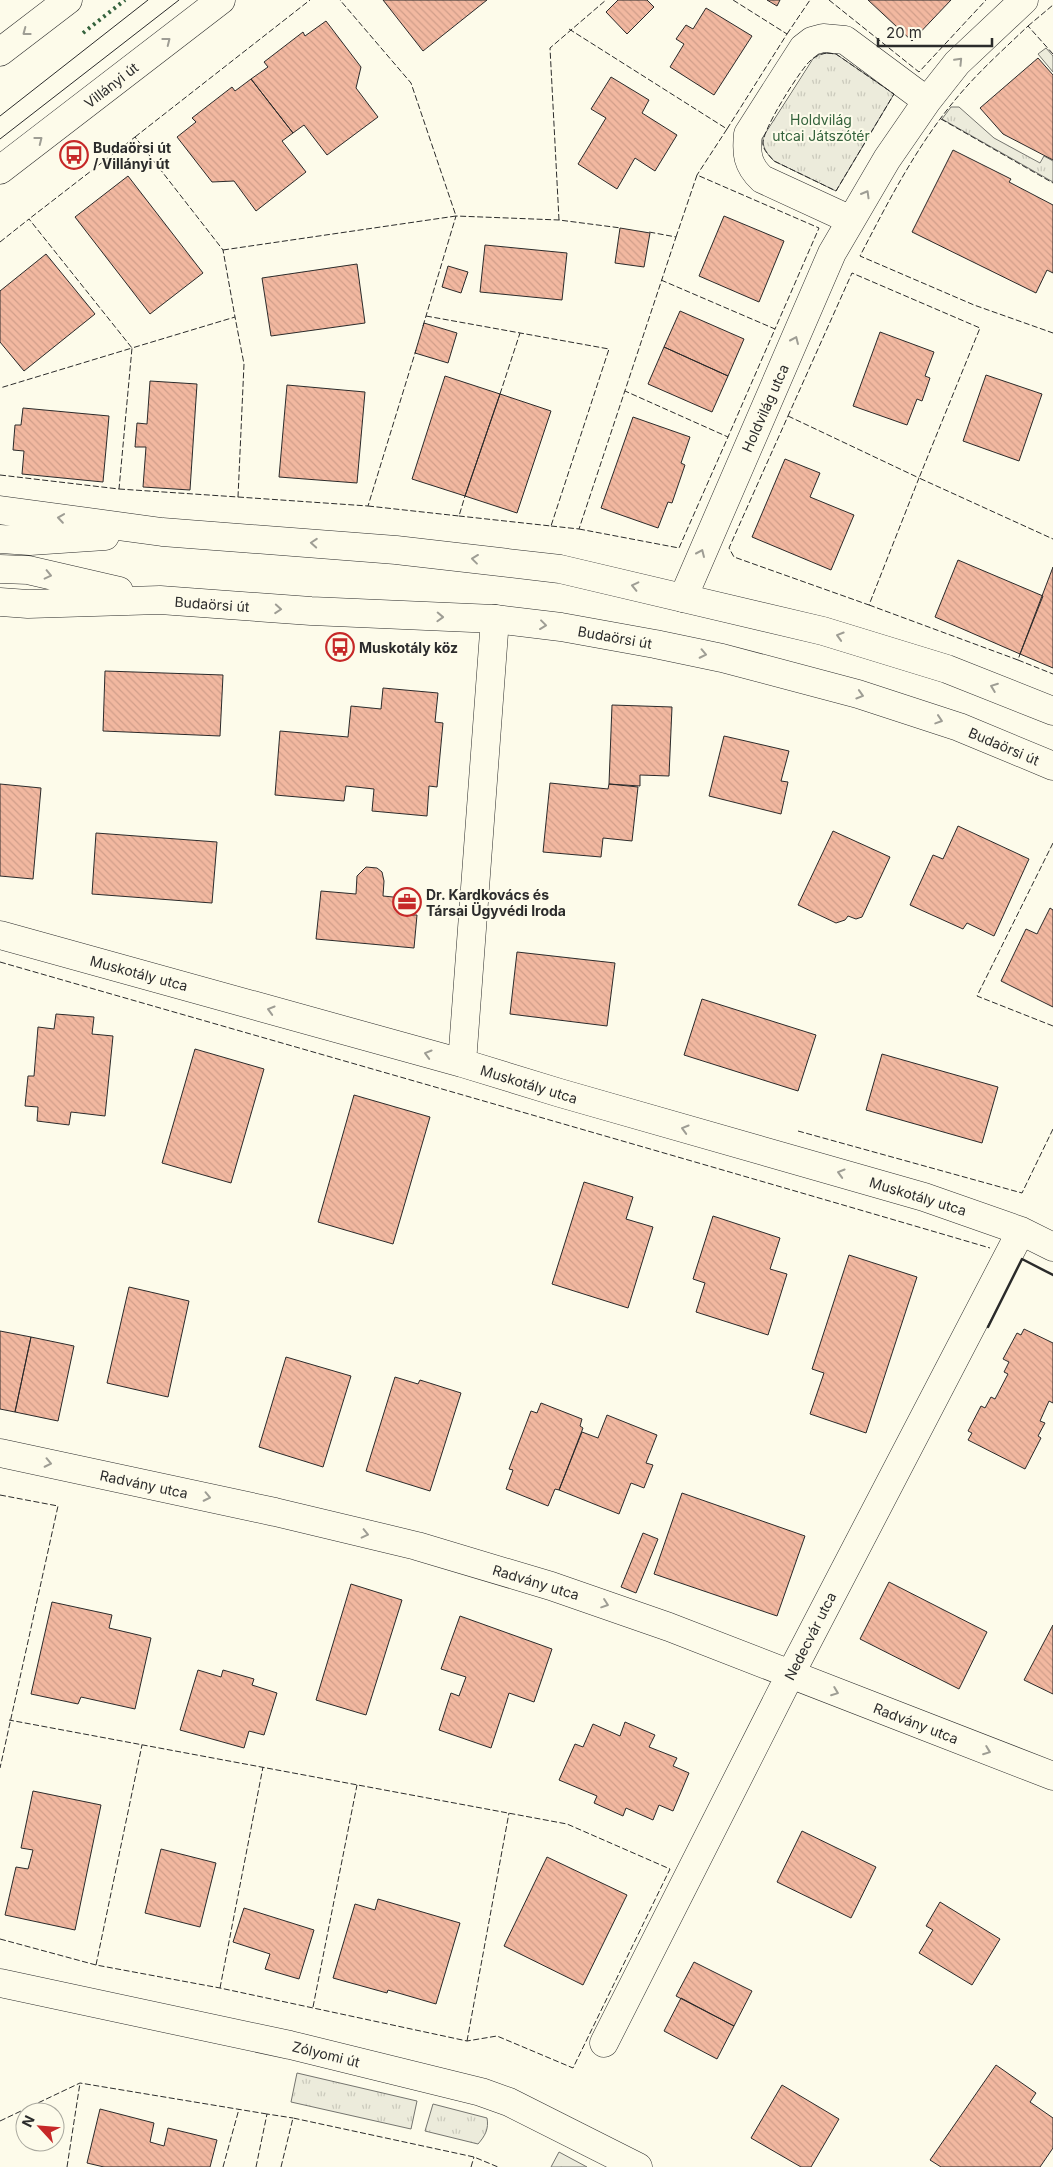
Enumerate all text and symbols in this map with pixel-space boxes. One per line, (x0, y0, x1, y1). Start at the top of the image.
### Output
scale bar (878, 15, 992, 47)
text: 20 m (886, 23, 922, 42)
one-way arrow (22, 26, 32, 35)
one-way arrow (162, 38, 171, 47)
street label: Villányi út (81, 58, 142, 111)
one-way arrow (953, 58, 962, 67)
park label: Holdvilág utcai Játszótér (772, 111, 870, 144)
one-way arrow (33, 138, 42, 146)
place label: Budaörsi út / Villányi út (93, 139, 171, 172)
bus stop icon: Budaörsi út / Villányi út (59, 140, 89, 170)
one-way arrow (860, 190, 870, 199)
one-way arrow (788, 336, 799, 345)
street label: Holdvilág utca (738, 361, 792, 455)
one-way arrow (57, 514, 66, 524)
one-way arrow (309, 538, 317, 549)
one-way arrow (695, 549, 706, 558)
one-way arrow (471, 554, 479, 565)
one-way arrow (44, 569, 53, 580)
one-way arrow (631, 581, 640, 592)
street label: Budaörsi út (174, 593, 250, 615)
one-way arrow (274, 603, 282, 614)
one-way arrow (437, 611, 445, 622)
one-way arrow (539, 619, 547, 630)
street label: Budaörsi út (577, 622, 654, 652)
bus stop icon: Muskotály köz (325, 632, 355, 662)
one-way arrow (836, 632, 845, 642)
place label: Muskotály köz (359, 639, 458, 656)
one-way arrow (698, 648, 707, 659)
one-way arrow (990, 683, 999, 693)
one-way arrow (856, 689, 864, 699)
one-way arrow (934, 714, 943, 724)
street label: Budaörsi út (966, 723, 1042, 769)
place label: Dr. Kardkovács és Társai Ügyvédi Iroda (426, 886, 566, 919)
office icon: Dr. Kardkovács és Társai Ügyvédi Iroda (392, 887, 422, 917)
street label: Muskotály utca (88, 952, 190, 994)
one-way arrow (267, 1005, 276, 1016)
one-way arrow (424, 1049, 432, 1060)
street label: Muskotály utca (478, 1061, 580, 1107)
one-way arrow (681, 1124, 689, 1134)
one-way arrow (837, 1168, 846, 1179)
street label: Muskotály utca (867, 1173, 969, 1219)
one-way arrow (43, 1458, 52, 1468)
street label: Radvány utca (98, 1466, 190, 1502)
one-way arrow (202, 1491, 211, 1502)
one-way arrow (361, 1528, 369, 1539)
street label: Radvány utca (491, 1561, 581, 1603)
street label: Nedecvár utca (780, 1589, 840, 1683)
one-way arrow (600, 1598, 608, 1608)
one-way arrow (831, 1687, 839, 1697)
street label: Radvány utca (871, 1699, 961, 1747)
one-way arrow (982, 1744, 991, 1755)
street label: Zólyomi út (290, 2037, 362, 2071)
north arrow (15, 2102, 65, 2152)
text: N (18, 2113, 38, 2130)

